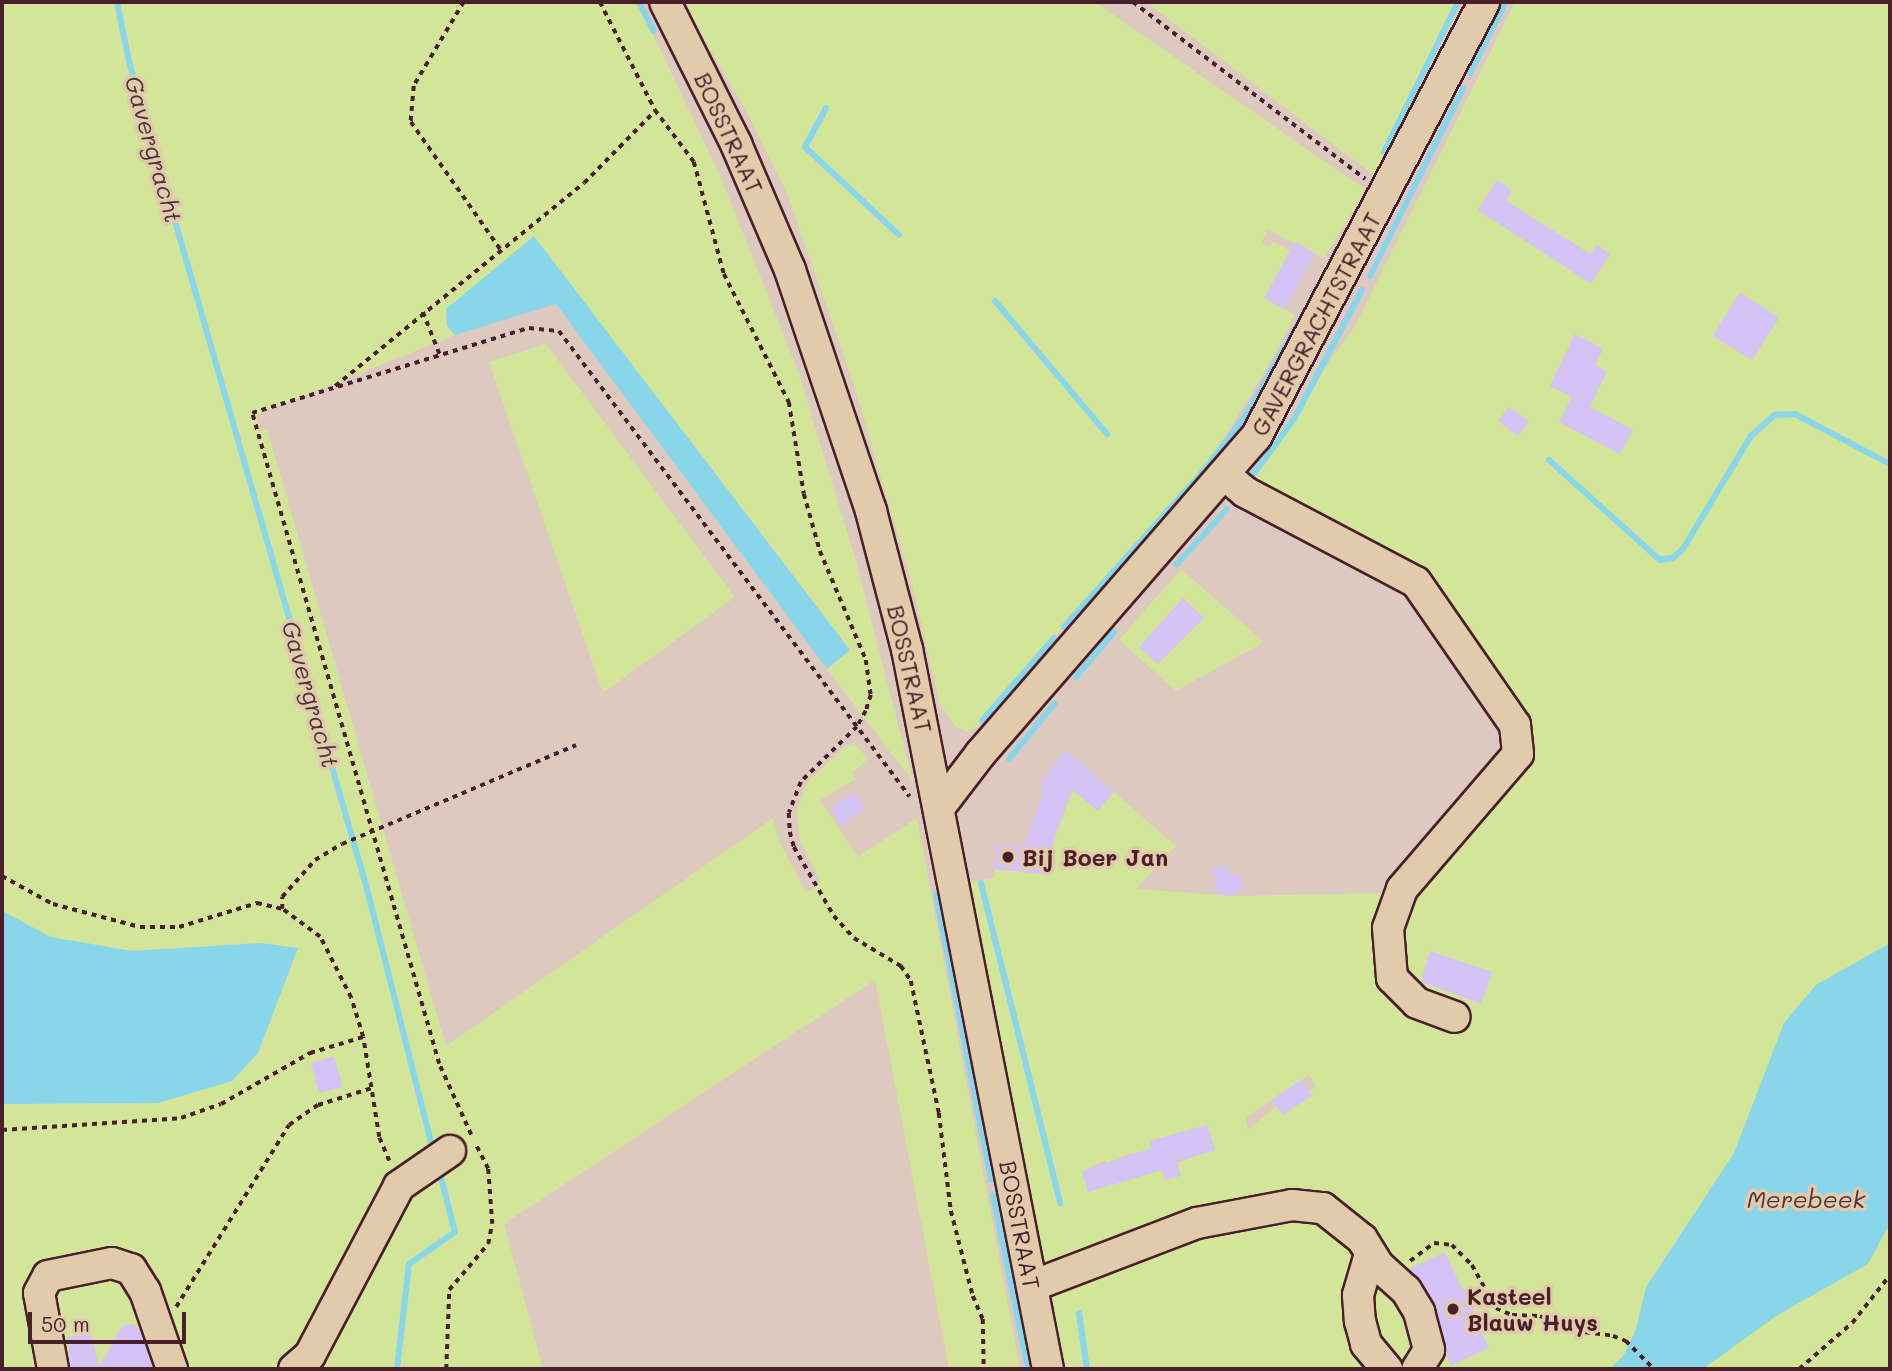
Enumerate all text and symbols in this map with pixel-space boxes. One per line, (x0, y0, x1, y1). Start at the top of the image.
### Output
street label: BOSSTRAAT (689, 68, 769, 198)
water label: Gavergracht (119, 72, 189, 226)
street label: GAVERGRACHTSTRAAT (1245, 207, 1387, 441)
street label: BOSSTRAAT (882, 602, 938, 736)
water label: Gavergracht (276, 617, 346, 771)
place label: Bij Boer Jan (1022, 843, 1168, 871)
marker: Bij Boer Jan (1000, 849, 1016, 865)
street label: BOSSTRAAT (994, 1158, 1046, 1292)
water label: Merebeek (1747, 1185, 1865, 1213)
place label: Kasteel Blauw Huys (1467, 1282, 1598, 1336)
scale bar (32, 1298, 189, 1342)
marker: Kasteel Blauw Huys (1445, 1301, 1461, 1317)
text: 50 m (41, 1310, 90, 1337)

